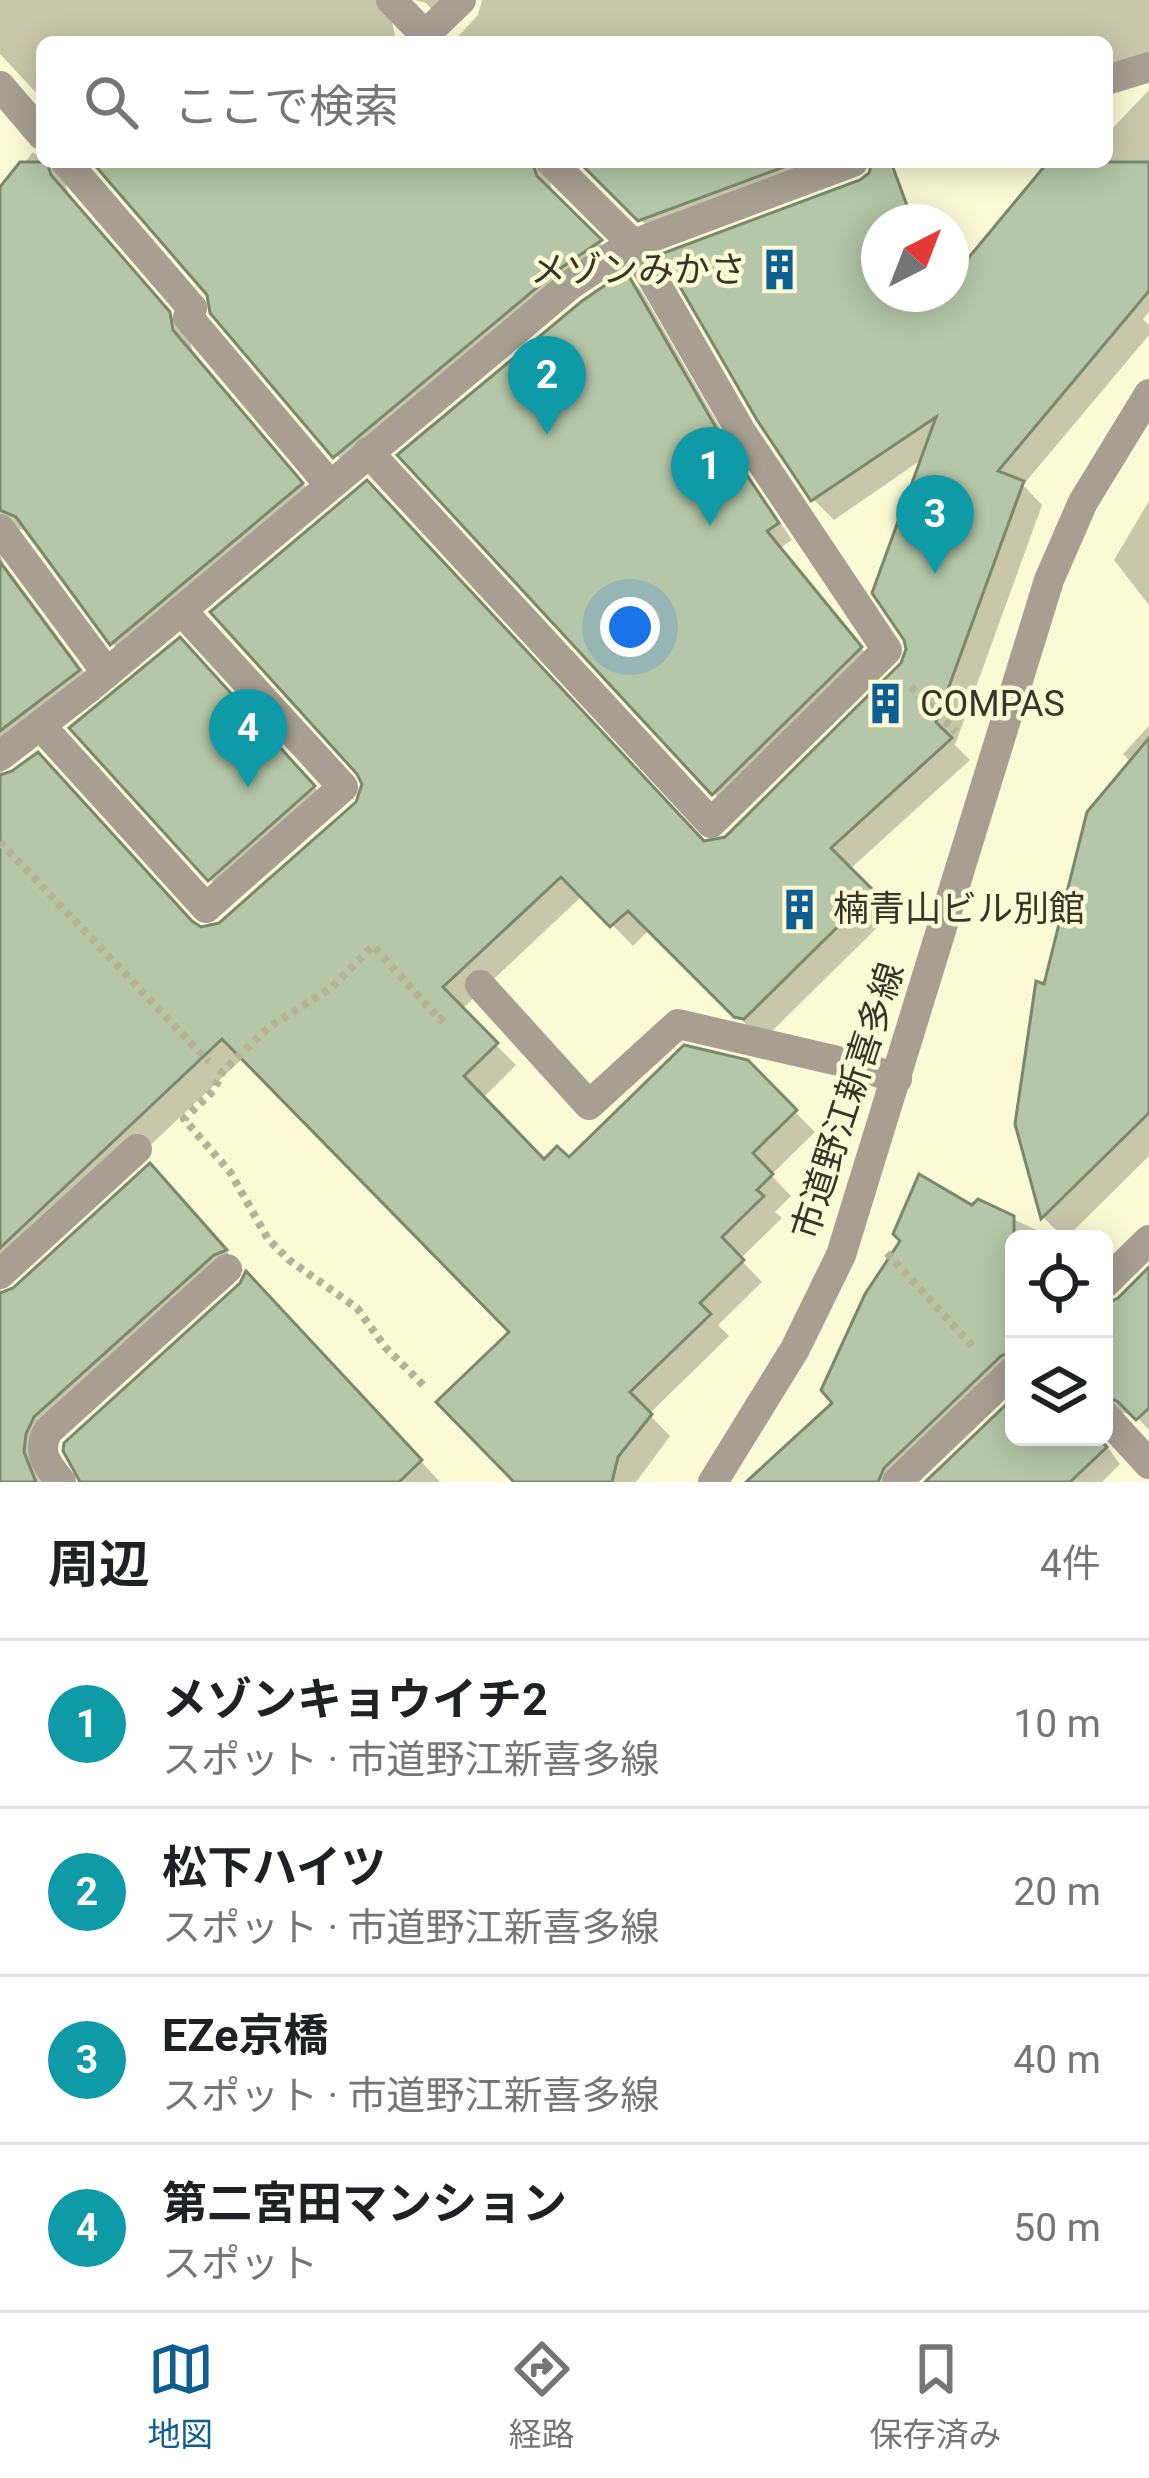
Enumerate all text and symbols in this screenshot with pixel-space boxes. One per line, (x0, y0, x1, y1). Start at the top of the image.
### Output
search box (36, 36, 1113, 168)
icon: search (78, 69, 144, 135)
text: ここで検索 (174, 80, 399, 133)
north arrow (861, 204, 969, 312)
building icon: メゾンみかさ (757, 247, 803, 293)
place label: メゾンみかさ (530, 249, 746, 291)
pin: 2 (508, 336, 586, 435)
pin: 1 (671, 427, 749, 526)
pin: 3 (896, 475, 974, 574)
your location (600, 597, 660, 657)
building icon: COMPAS (863, 681, 909, 727)
place label: COMPAS (920, 683, 1065, 725)
pin: 4 (209, 689, 287, 788)
building icon: 楠青山ビル別館 (776, 886, 822, 932)
place label: 楠青山ビル別館 (833, 888, 1085, 930)
street label: 市道野江新喜多線 (784, 958, 912, 1244)
map controls (1005, 1230, 1113, 1446)
button: locate (1005, 1230, 1113, 1338)
button: layers (1005, 1338, 1113, 1446)
text: 周辺 (48, 1535, 150, 1594)
text: 4件 (1040, 1541, 1101, 1587)
text: メゾンキョウイチ2 (162, 1673, 548, 1726)
text: 1 (76, 1701, 98, 1747)
text: 10 m (1013, 1701, 1101, 1747)
text: スポット · 市道野江新喜多線 (162, 1737, 660, 1783)
text: 松下ハイツ (162, 1841, 386, 1894)
text: 2 (76, 1869, 98, 1915)
text: 20 m (1013, 1869, 1101, 1915)
text: スポット · 市道野江新喜多線 (162, 1905, 660, 1951)
text: EZe京橋 (162, 2009, 328, 2062)
text: 3 (76, 2037, 98, 2083)
text: 40 m (1013, 2037, 1101, 2083)
text: スポット · 市道野江新喜多線 (162, 2073, 660, 2119)
text: 第二宮田マンション (162, 2177, 567, 2230)
text: 4 (76, 2205, 98, 2251)
text: 50 m (1013, 2205, 1101, 2251)
text: スポット (162, 2241, 318, 2287)
tab: 地図 (148, 2336, 214, 2456)
tab: 経路 (509, 2336, 575, 2456)
tab: 保存済み (870, 2336, 1002, 2456)

